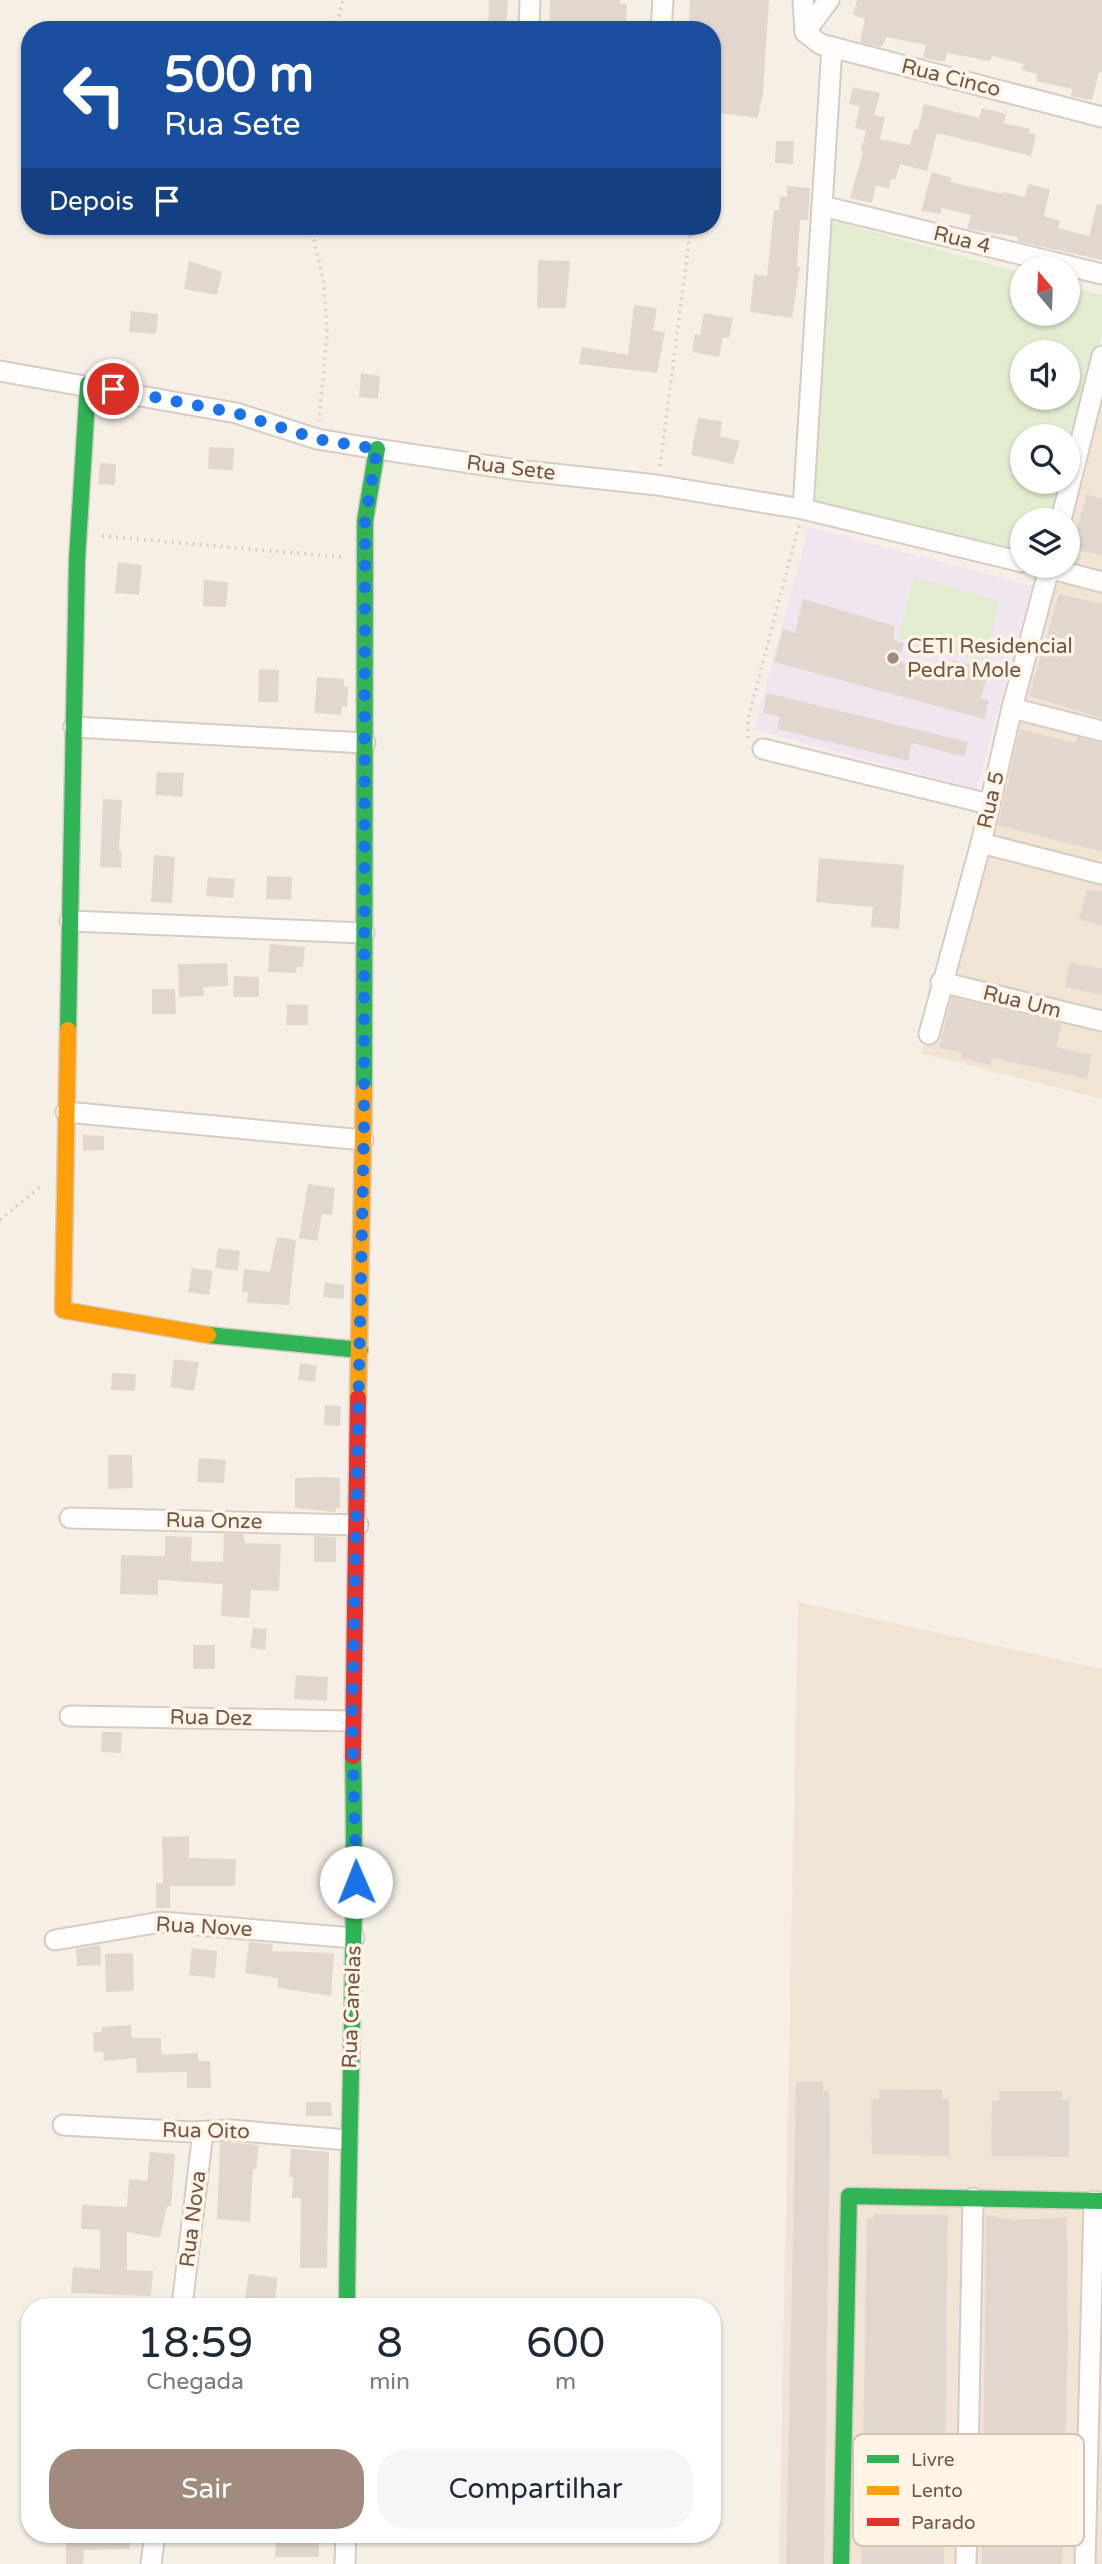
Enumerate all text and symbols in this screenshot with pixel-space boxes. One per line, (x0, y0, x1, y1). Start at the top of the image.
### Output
text: 500 m (164, 46, 314, 105)
icon: left (49, 49, 140, 140)
street label: Rua Cinco (899, 54, 1003, 102)
text: Rua Sete (164, 106, 301, 144)
icon: arrive (148, 182, 186, 220)
text: Depois (49, 186, 134, 217)
street label: Rua 4 (931, 221, 993, 259)
north arrow (1010, 256, 1080, 326)
map controls (1010, 256, 1080, 578)
button: sound (1010, 340, 1080, 410)
pin (83, 359, 143, 419)
icon: arrive (94, 370, 132, 408)
button: search (1010, 424, 1080, 494)
street label: Rua Sete (465, 450, 557, 486)
button: layers (1010, 508, 1080, 578)
place label: CETI Residencial Pedra Mole (907, 634, 1073, 683)
marker: CETI Residencial Pedra Mole (885, 650, 901, 666)
street label: Rua 5 (972, 769, 1010, 831)
street label: Rua Um (980, 980, 1064, 1024)
street label: Rua Onze (165, 1508, 263, 1534)
street label: Rua Dez (169, 1705, 253, 1731)
position arrow (319, 1845, 393, 1919)
street label: Rua Nove (155, 1912, 253, 1942)
street label: Rua Canelas (337, 1945, 367, 2069)
street label: Rua Oito (162, 2118, 250, 2144)
street label: Rua Nova (175, 2169, 211, 2269)
text: 18:59 (137, 2318, 253, 2369)
text: 8 (376, 2318, 403, 2369)
text: 600 (526, 2318, 605, 2369)
text: Chegada (146, 2368, 244, 2396)
text: min (369, 2368, 410, 2396)
text: m (555, 2368, 576, 2396)
legend (853, 2434, 1084, 2546)
button: Sair (49, 2449, 364, 2529)
button: Compartilhar (378, 2449, 693, 2529)
text: Livre (911, 2449, 955, 2471)
text: Lento (911, 2480, 963, 2502)
text: Parado (911, 2512, 975, 2534)

